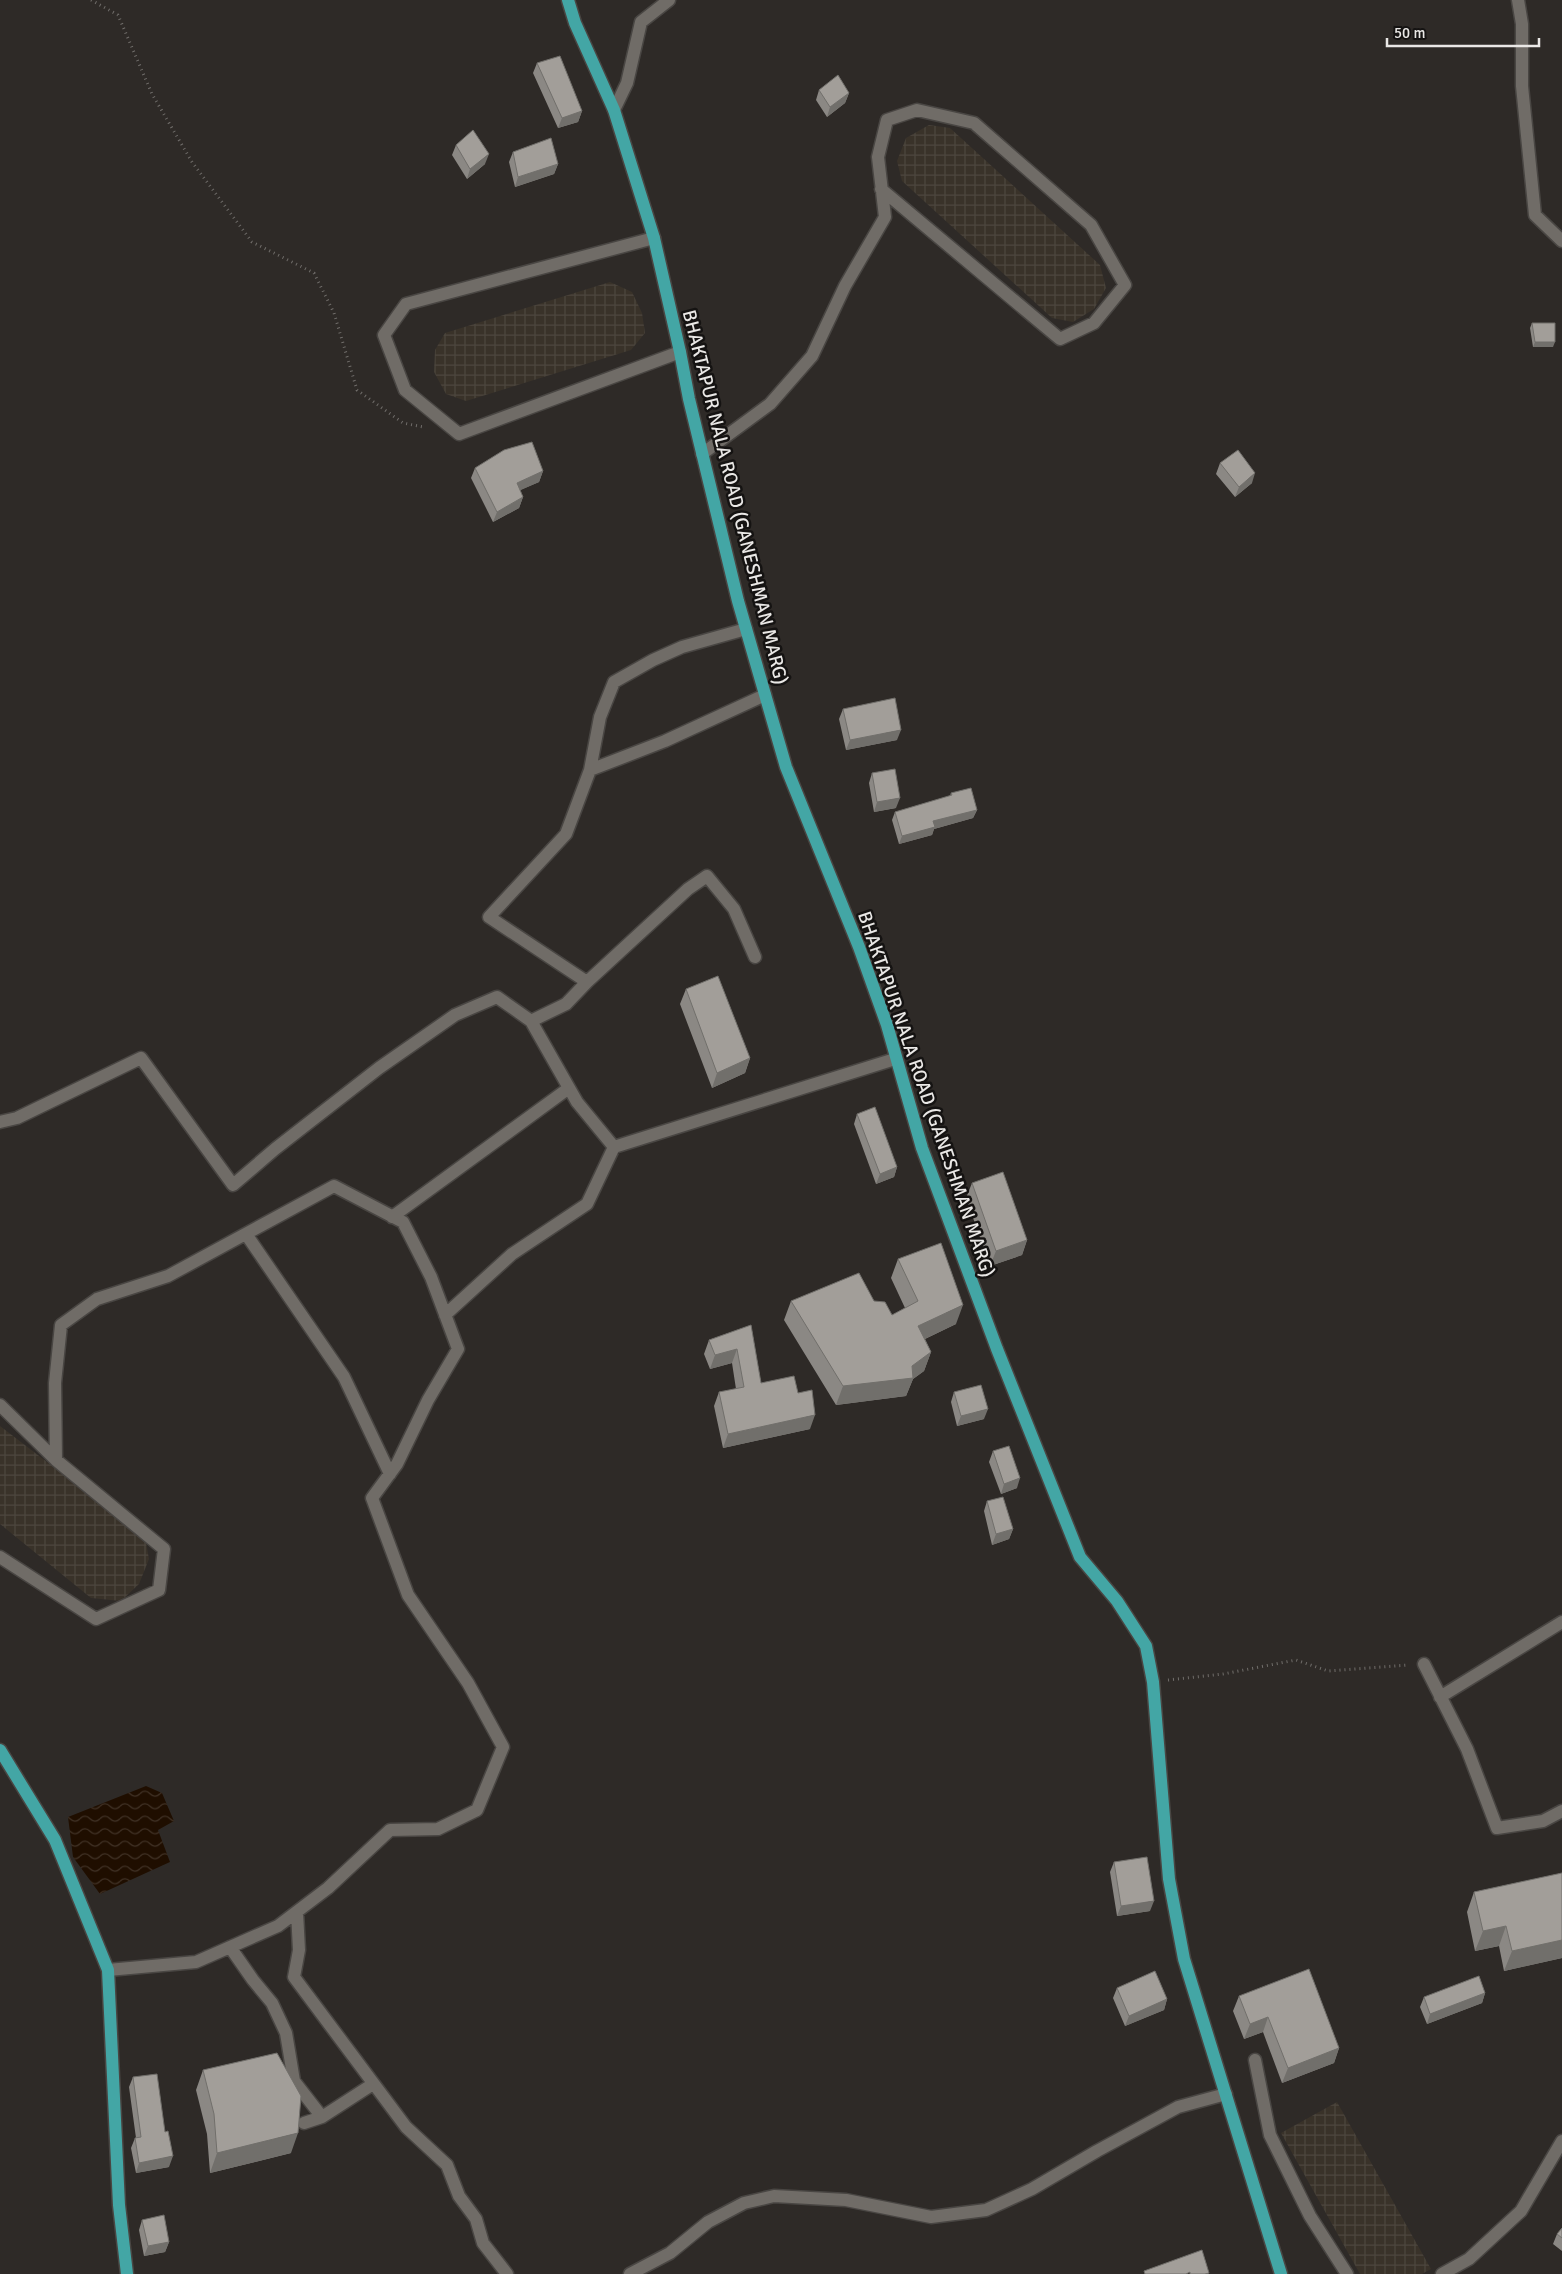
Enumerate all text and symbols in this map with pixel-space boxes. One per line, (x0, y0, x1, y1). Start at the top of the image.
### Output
scale bar (1387, 15, 1540, 47)
text: 50 m (1394, 24, 1425, 42)
street label: BHAKTAPUR NALA ROAD (GANESHMAN MARG) (677, 307, 793, 687)
street label: BHAKTAPUR NALA ROAD (GANESHMAN MARG) (852, 908, 1000, 1280)

